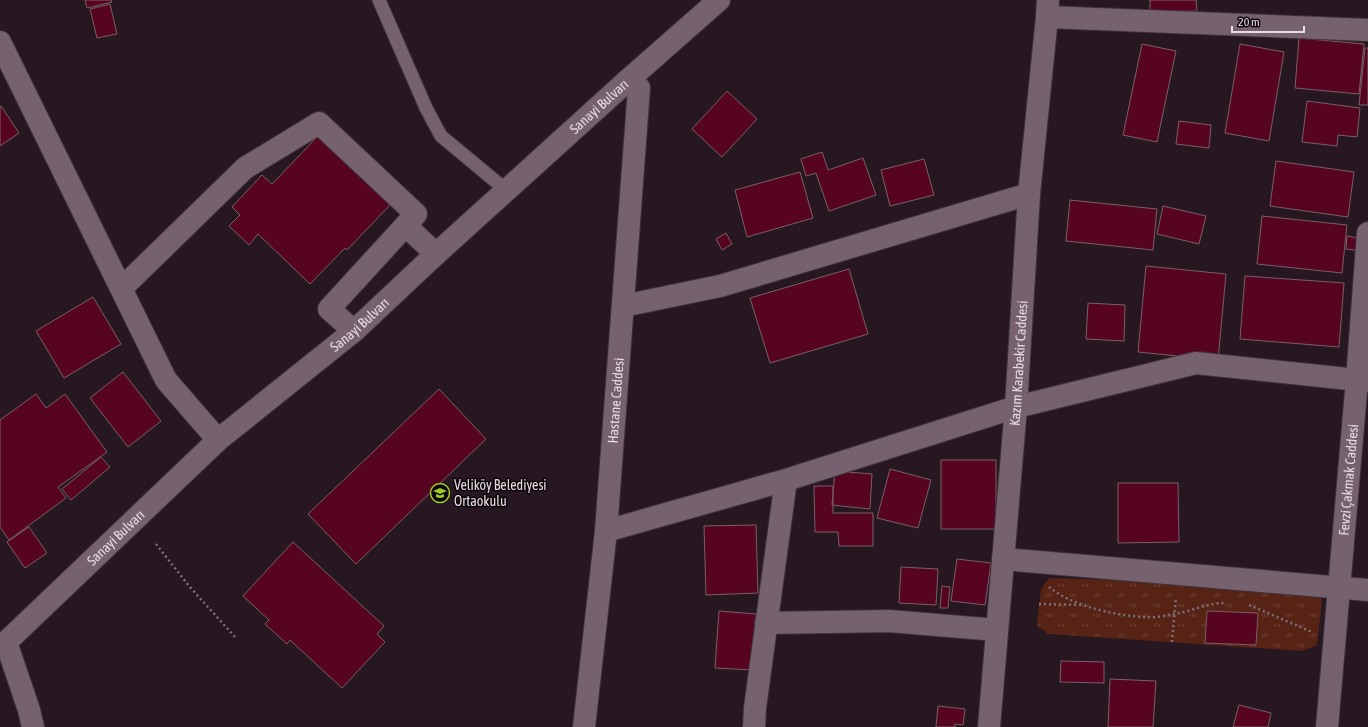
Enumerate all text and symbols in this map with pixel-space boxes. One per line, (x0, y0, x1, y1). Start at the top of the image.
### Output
scale bar (1232, 8, 1304, 34)
text: 20 m (1238, 15, 1260, 29)
street label: Sanayi Bulvarı (567, 76, 631, 137)
street label: Sanayi Bulvarı (327, 294, 392, 355)
street label: Kazım Karabekir Caddesi (1006, 300, 1030, 427)
street label: Hastane Caddesi (605, 357, 627, 444)
street label: Fevzi Çakmak Caddesi (1336, 423, 1361, 536)
place label: Veliköy Belediyesi Ortaokulu (454, 477, 547, 509)
school or university icon: Veliköy Belediyesi Ortaokulu (429, 482, 451, 504)
street label: Sanayi Bulvarı (84, 507, 148, 569)

